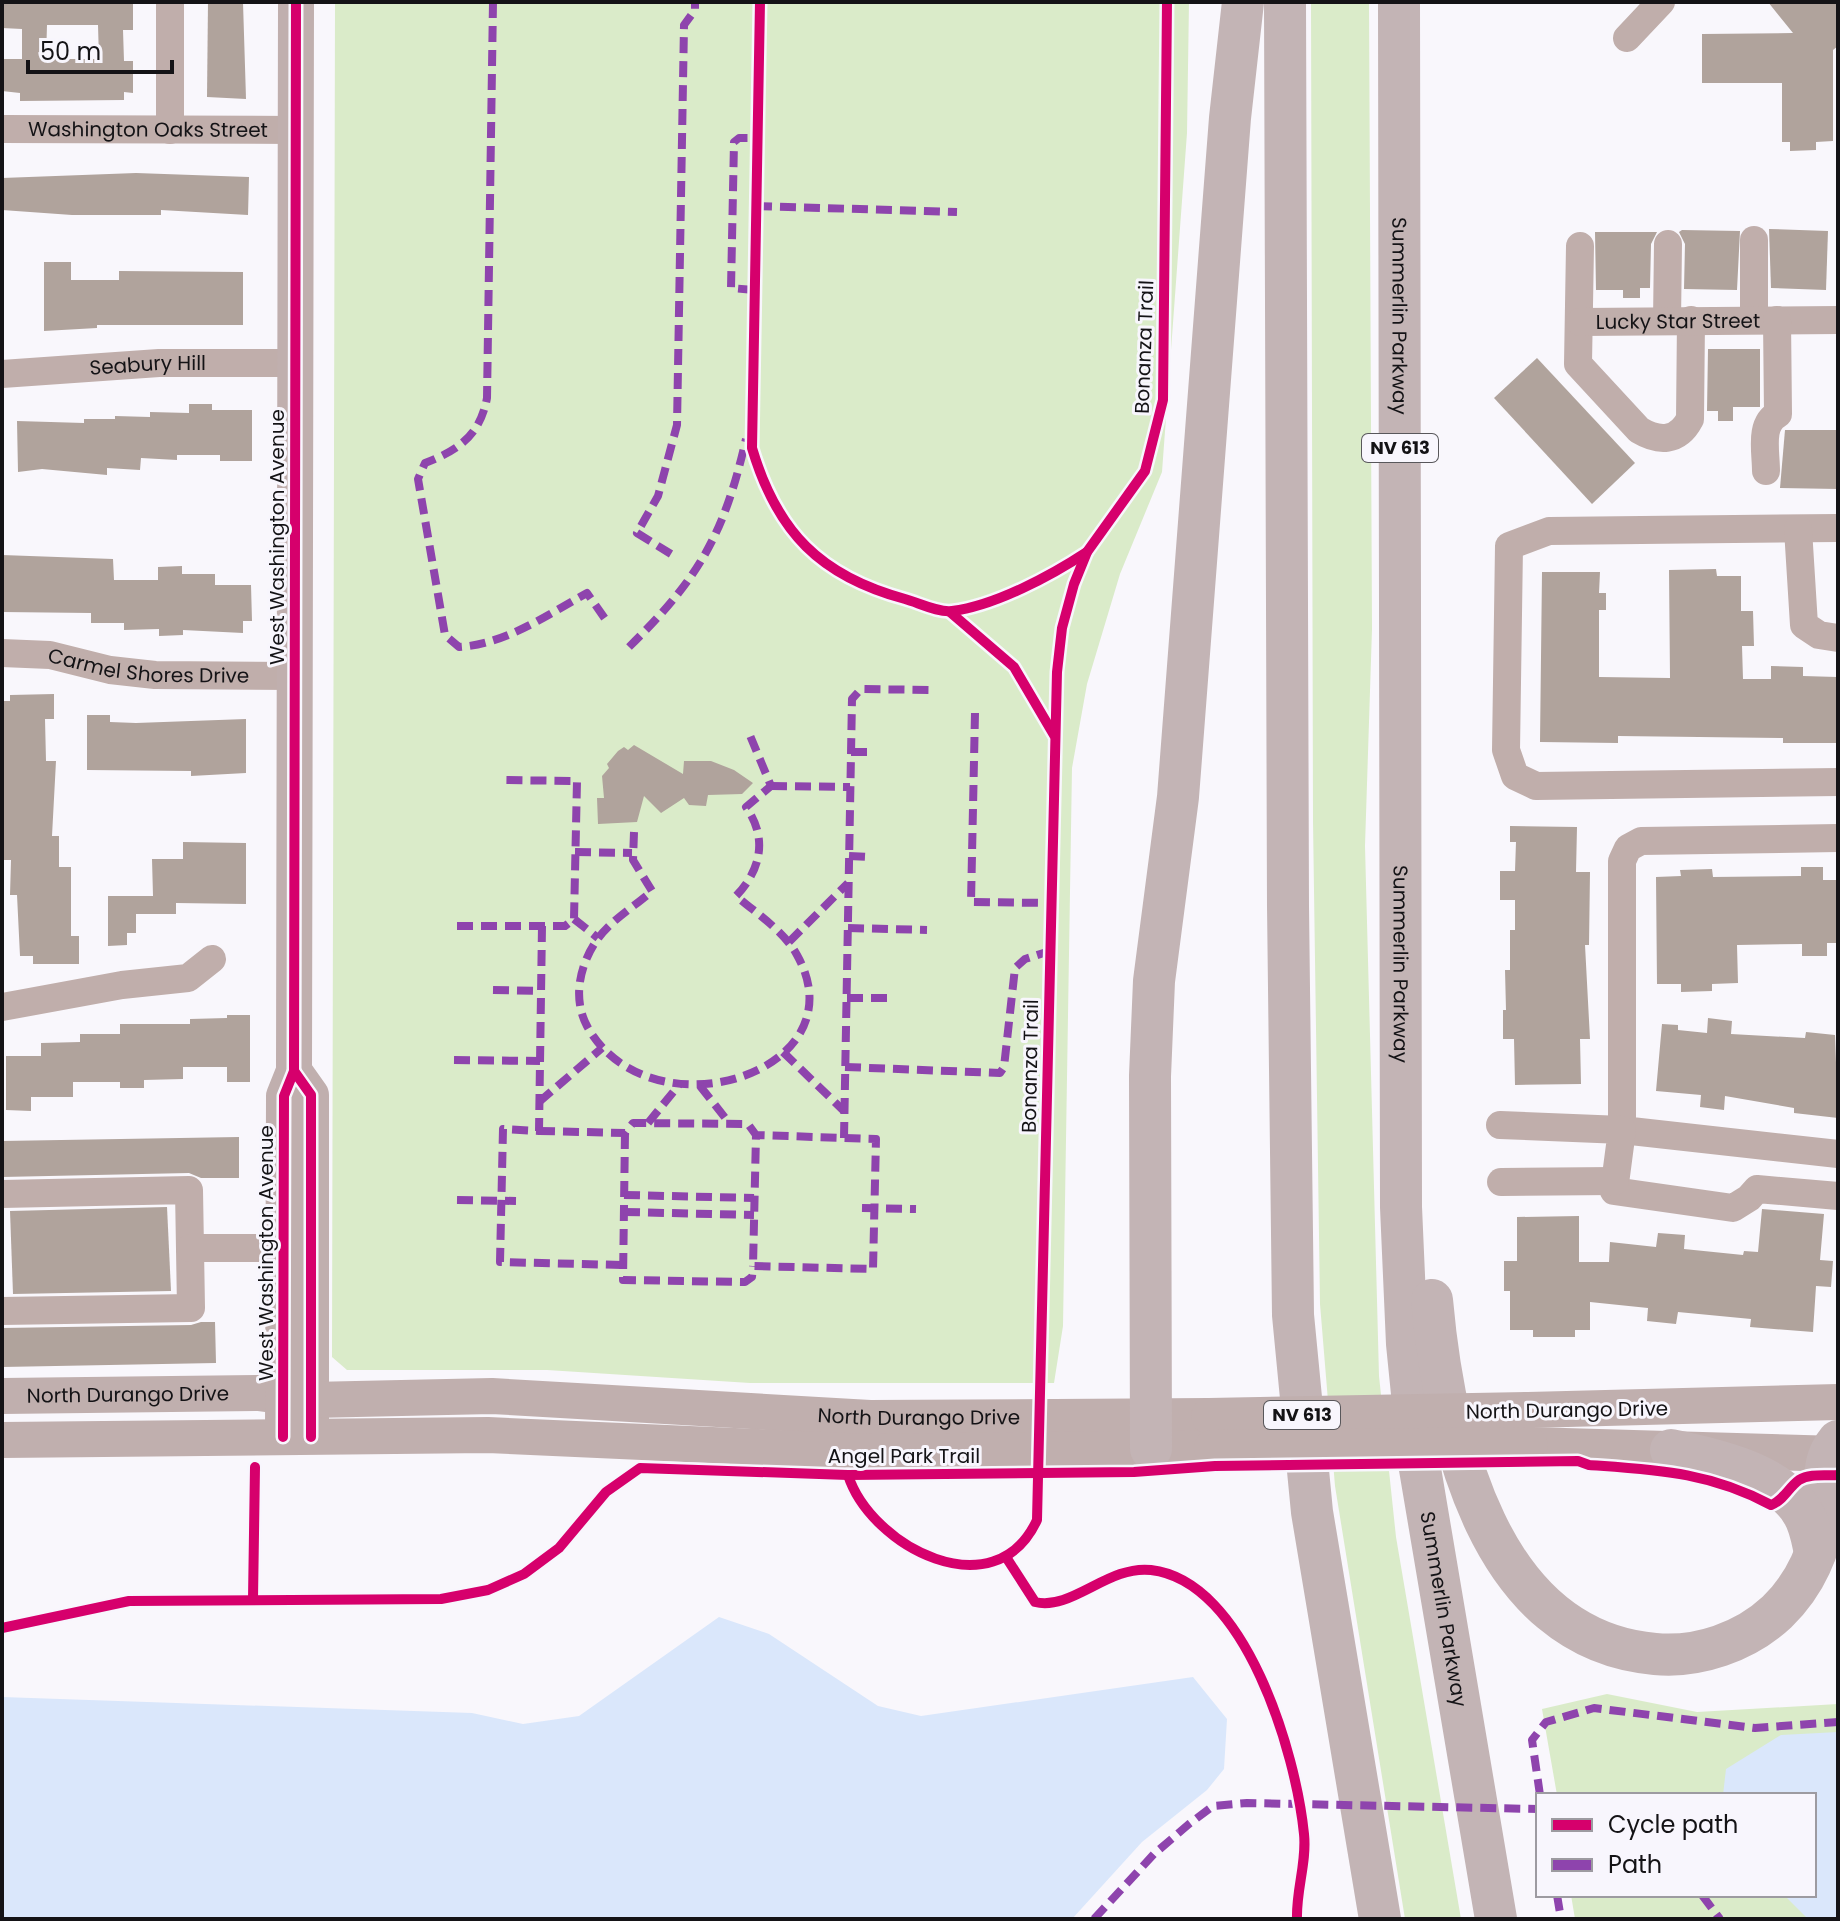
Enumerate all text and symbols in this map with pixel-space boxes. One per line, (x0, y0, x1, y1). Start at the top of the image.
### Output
scale bar (28, 24, 172, 74)
text: 50 m (40, 35, 101, 68)
street label: Washington Oaks Street (28, 115, 268, 144)
street label: Summerlin Parkway (1385, 217, 1414, 415)
street label: Bonanza Trail (1128, 280, 1160, 414)
street label: Lucky Star Street (1596, 307, 1760, 336)
street label: Seabury Hill (88, 349, 206, 382)
street label: West Washington Avenue (263, 409, 291, 665)
road number: NV 613 (1362, 434, 1438, 462)
street label: Carmel Shores Drive (45, 641, 249, 690)
street label: Summerlin Parkway (1386, 865, 1415, 1063)
street label: Bonanza Trail (1015, 999, 1045, 1133)
street label: West Washington Avenue (252, 1125, 280, 1381)
street label: North Durango Drive (27, 1379, 229, 1410)
street label: North Durango Drive (1466, 1394, 1668, 1426)
street label: North Durango Drive (817, 1401, 1020, 1432)
road number: NV 613 (1264, 1401, 1340, 1429)
street label: Angel Park Trail (828, 1442, 980, 1470)
street label: Summerlin Parkway (1413, 1509, 1474, 1709)
legend (1536, 1793, 1816, 1897)
text: Cycle path (1608, 1808, 1738, 1841)
text: Path (1608, 1848, 1662, 1881)

